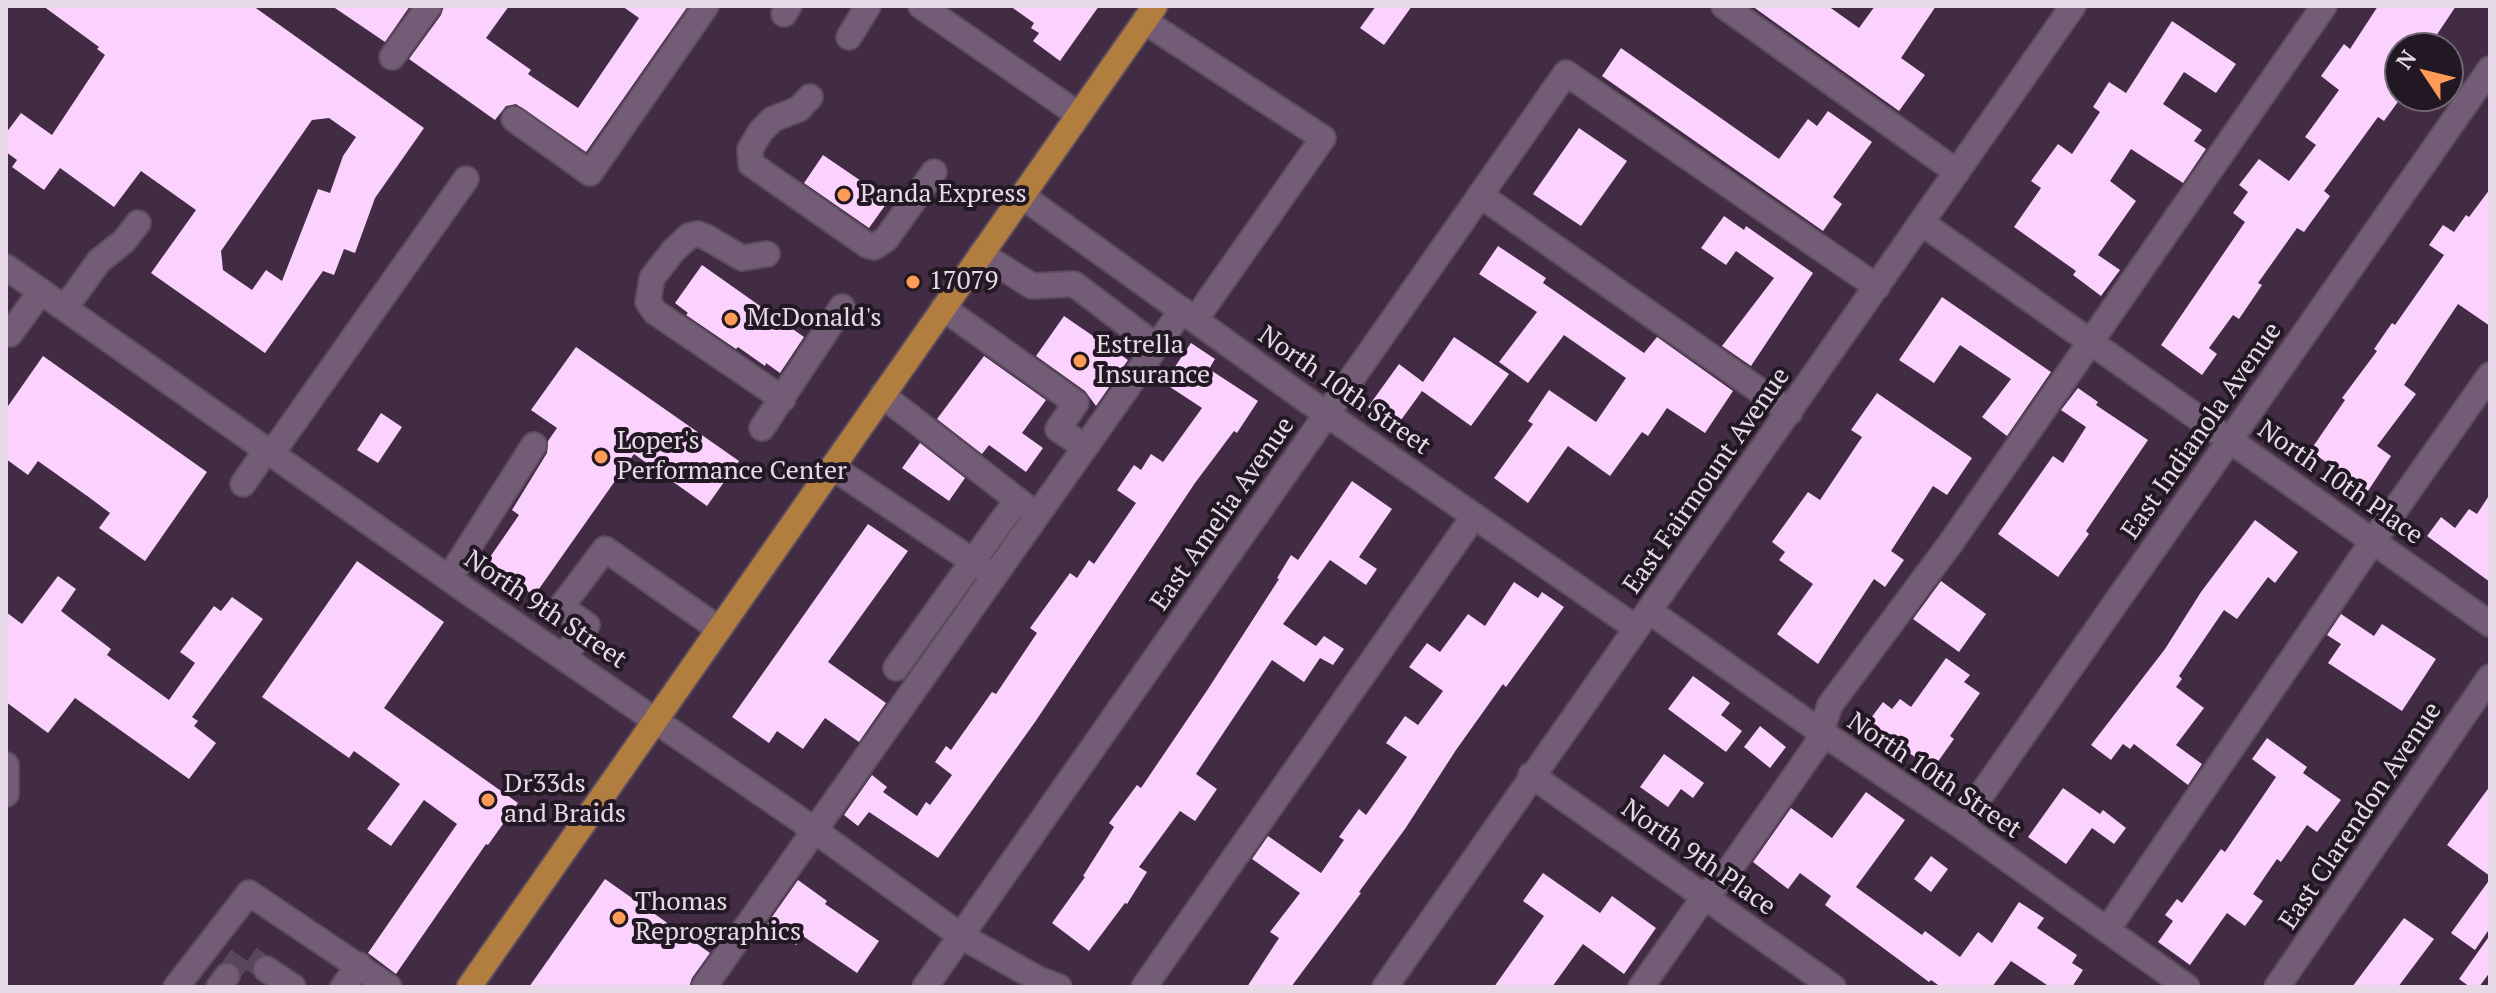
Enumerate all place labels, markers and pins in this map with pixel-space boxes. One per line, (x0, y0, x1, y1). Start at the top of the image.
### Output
place label: Panda Express (860, 179, 1027, 211)
marker: Panda Express (835, 186, 853, 204)
place label: 17079 (929, 266, 998, 298)
marker: 17079 (904, 273, 922, 291)
place label: McDonald's (747, 303, 882, 335)
marker: McDonald's (722, 310, 740, 328)
place label: Estrella Insurance (1096, 330, 1210, 392)
marker: Estrella Insurance (1071, 352, 1089, 370)
place label: Loper's Performance Center (617, 426, 847, 488)
marker: Loper's Performance Center (592, 448, 610, 466)
place label: Dr33ds and Braids (504, 769, 626, 830)
marker: Dr33ds and Braids (479, 791, 497, 809)
place label: Thomas Reprographics (635, 887, 801, 948)
marker: Thomas Reprographics (610, 909, 628, 927)

